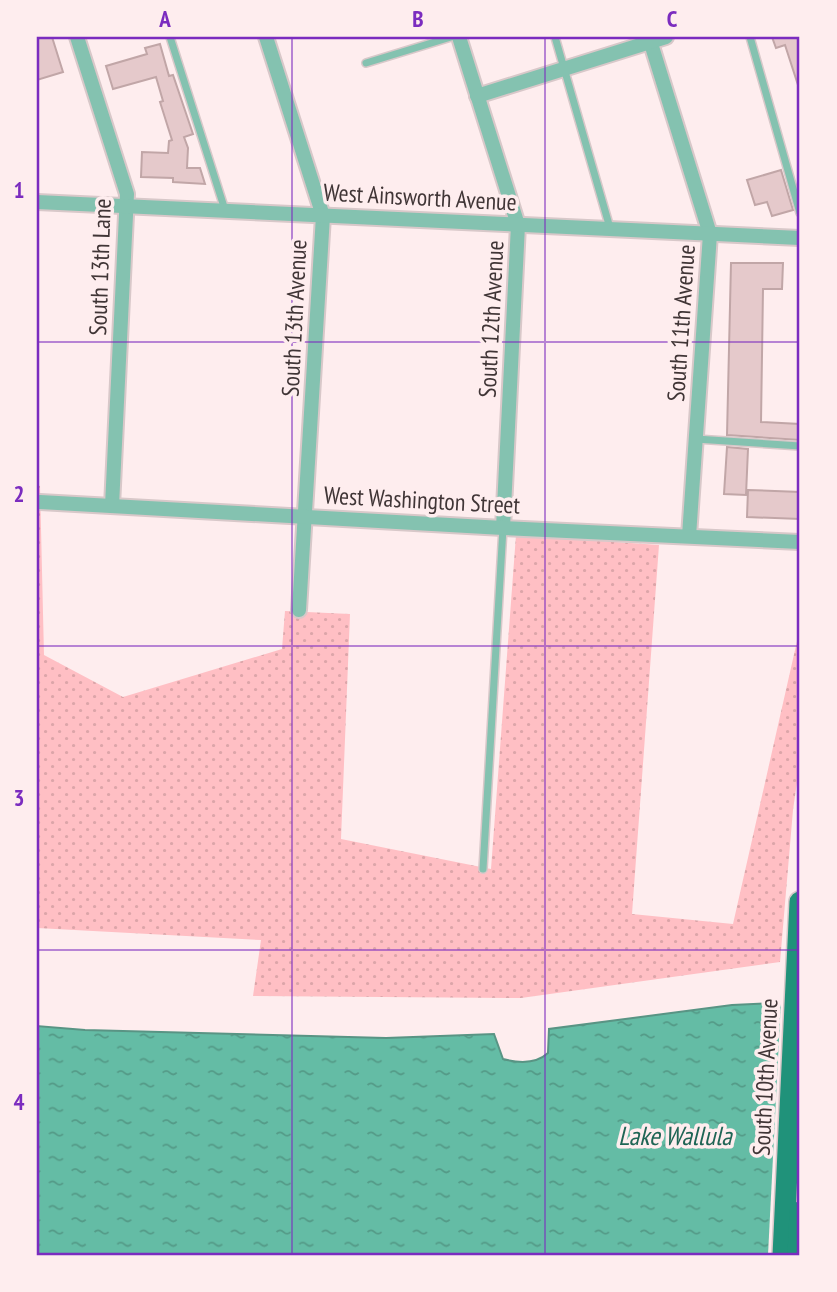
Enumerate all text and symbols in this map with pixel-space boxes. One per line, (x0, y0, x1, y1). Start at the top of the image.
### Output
text: A (158, 4, 171, 33)
text: B (412, 4, 424, 33)
text: C (667, 4, 678, 33)
text: 1 (14, 175, 25, 204)
street label: West Ainsworth Avenue (323, 176, 517, 218)
street label: South 13th Lane (82, 198, 118, 336)
street label: South 13th Avenue (274, 239, 314, 397)
street label: South 12th Avenue (471, 240, 511, 398)
street label: South 11th Avenue (660, 244, 702, 402)
text: 2 (14, 479, 25, 508)
street label: West Washington Street (323, 479, 521, 521)
text: 3 (14, 783, 25, 812)
street label: South 10th Avenue (745, 998, 785, 1156)
text: 4 (14, 1087, 25, 1116)
water label: Lake Wallula (618, 1119, 733, 1152)

